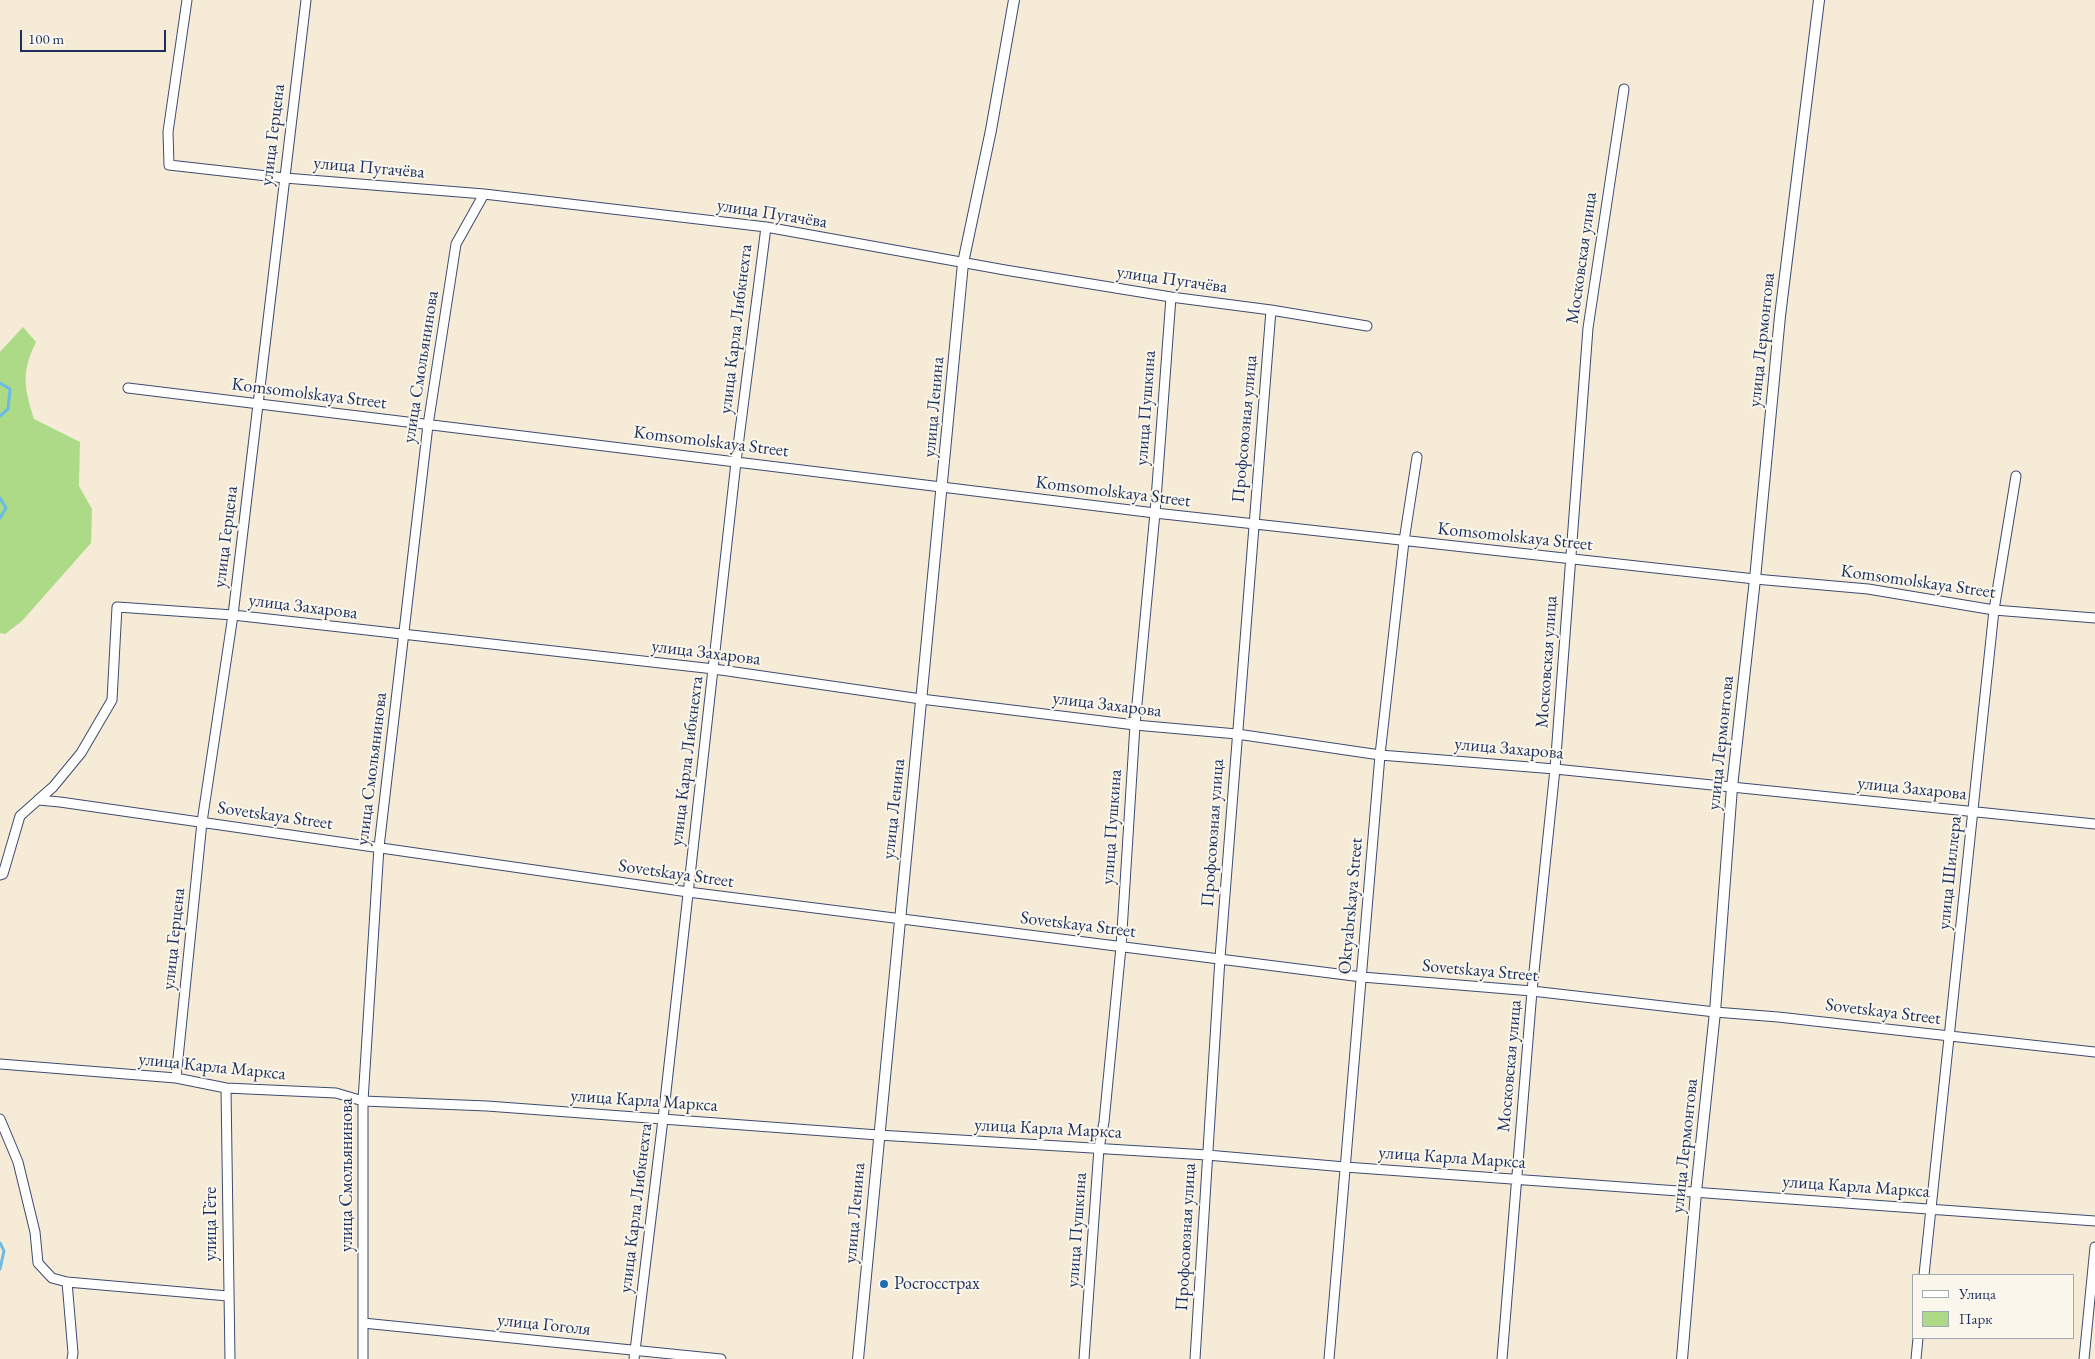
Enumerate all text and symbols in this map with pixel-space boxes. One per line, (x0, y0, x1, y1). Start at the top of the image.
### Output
scale bar (22, 20, 169, 52)
text: 100 m (28, 29, 64, 48)
street label: улица Герцена (256, 83, 290, 187)
street label: улица Пугачёва (313, 152, 425, 184)
street label: Московская улица (1562, 191, 1602, 325)
street label: улица Пугачёва (715, 195, 829, 233)
street label: улица Карла Либкнехта (715, 243, 757, 415)
street label: улица Пугачёва (1115, 262, 1229, 298)
street label: улица Лермонтова (1744, 272, 1780, 408)
street label: улица Смольянинова (398, 289, 444, 445)
street label: улица Пушкина (1131, 350, 1161, 466)
street label: Профсоюзная улица (1228, 354, 1262, 504)
street label: улица Ленина (919, 356, 949, 458)
street label: Komsomolskaya Street (230, 374, 388, 414)
street label: Komsomolskaya Street (632, 422, 790, 462)
street label: Komsomolskaya Street (1034, 472, 1192, 512)
street label: улица Герцена (209, 485, 243, 589)
street label: Komsomolskaya Street (1436, 518, 1594, 556)
street label: Komsomolskaya Street (1839, 560, 1997, 604)
street label: улица Захарова (247, 590, 359, 624)
street label: Московская улица (1532, 595, 1562, 729)
street label: улица Захарова (650, 636, 762, 670)
street label: улица Карла Либкнехта (666, 675, 708, 847)
street label: улица Лермонтова (1703, 675, 1739, 811)
street label: улица Захарова (1051, 688, 1163, 722)
street label: улица Смольянинова (352, 691, 392, 847)
street label: улица Захарова (1453, 733, 1565, 765)
street label: улица Ленина (878, 758, 910, 860)
street label: Профсоюзная улица (1197, 758, 1229, 908)
street label: улица Пушкина (1097, 769, 1127, 885)
street label: улица Захарова (1856, 773, 1968, 805)
street label: Sovetskaya Street (216, 797, 334, 835)
street label: улица Шиллера (1933, 815, 1967, 931)
street label: Oktyabrskaya Street (1334, 837, 1368, 975)
street label: Sovetskaya Street (617, 855, 735, 893)
street label: улица Герцена (158, 887, 190, 991)
street label: Sovetskaya Street (1019, 907, 1137, 943)
street label: Sovetskaya Street (1421, 955, 1539, 987)
street label: Sovetskaya Street (1824, 994, 1942, 1030)
street label: Московская улица (1493, 999, 1527, 1133)
street label: улица Карла Маркса (137, 1049, 287, 1085)
street label: улица Лермонтова (1667, 1078, 1703, 1214)
street label: улица Карла Маркса (569, 1085, 719, 1117)
street label: улица Смольянинова (336, 1098, 358, 1252)
street label: улица Карла Маркса (974, 1114, 1122, 1144)
street label: улица Карла Либкнехта (615, 1122, 657, 1294)
street label: улица Карла Маркса (1377, 1142, 1527, 1174)
street label: улица Ленина (840, 1162, 870, 1264)
street label: Профсоюзная улица (1171, 1162, 1201, 1312)
street label: улица Карла Маркса (1781, 1171, 1931, 1203)
street label: улица Пушкина (1062, 1172, 1092, 1288)
street label: улица Гёте (200, 1187, 222, 1261)
place label: Росгосстрах (894, 1273, 980, 1295)
legend (1912, 1274, 2075, 1339)
marker: Росгосстрах (878, 1278, 890, 1290)
text: Улица (1959, 1284, 1996, 1303)
street label: улица Гоголя (496, 1309, 592, 1341)
text: Парк (1959, 1309, 1992, 1328)

